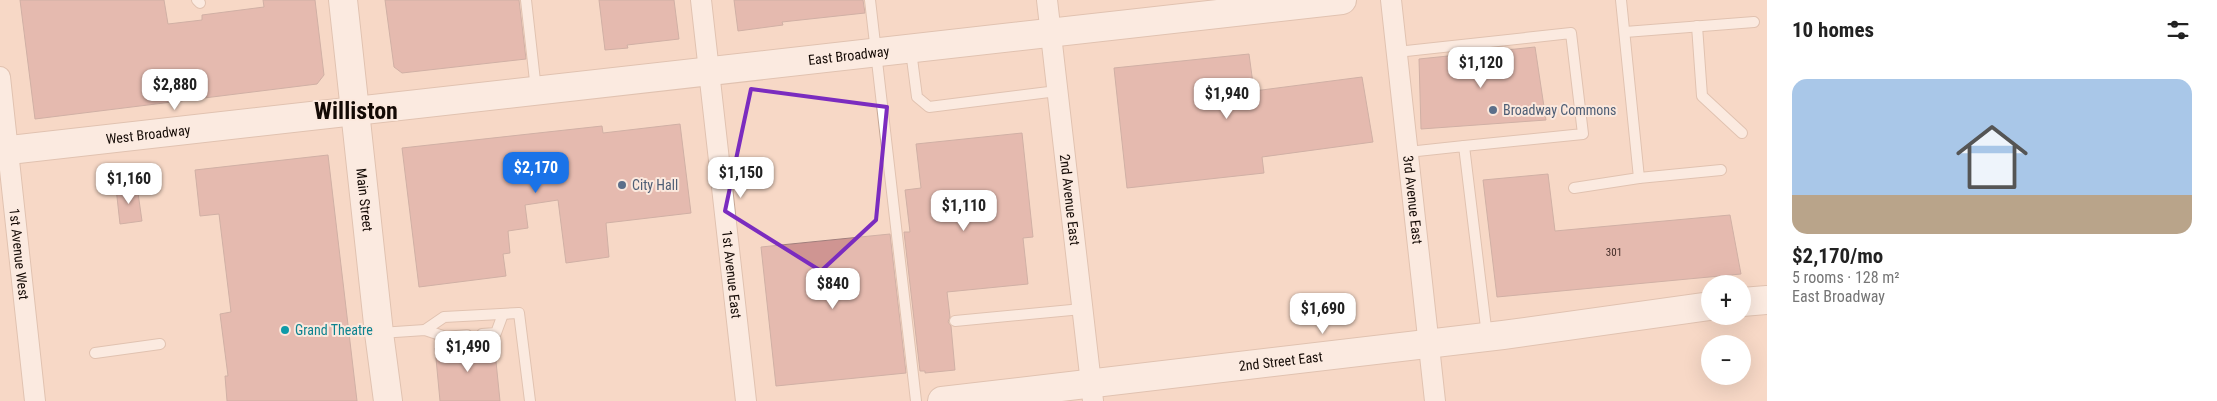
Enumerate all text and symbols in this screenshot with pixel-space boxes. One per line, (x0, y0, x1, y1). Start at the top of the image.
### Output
icon: filters (2164, 16, 2192, 44)
text: 10 homes (1792, 18, 1874, 42)
street label: East Broadway (807, 43, 890, 68)
pin: $1,120 (1440, 46, 1522, 89)
text: $1,120 (1459, 53, 1503, 72)
pin: $2,880 (134, 68, 216, 111)
text: $2,880 (153, 75, 197, 94)
pin: $1,940 (1186, 78, 1268, 120)
text: $1,940 (1205, 84, 1249, 103)
district label: Williston (314, 97, 398, 125)
place label: Broadway Commons (1503, 102, 1616, 118)
marker: Broadway Commons (1487, 104, 1499, 116)
icon: home (1947, 112, 2037, 202)
street label: West Broadway (105, 122, 191, 147)
pin: $2,170 (495, 152, 577, 194)
street label: 2nd Avenue East (1057, 153, 1083, 246)
street label: 3rd Avenue East (1400, 155, 1426, 245)
pin: $1,150 (700, 156, 782, 199)
text: $2,170 (514, 158, 558, 177)
pin: $1,160 (88, 162, 170, 205)
text: $1,150 (719, 163, 763, 182)
street label: Main Street (353, 167, 376, 232)
text: $1,160 (107, 169, 151, 188)
place label: City Hall (632, 177, 678, 193)
marker: City Hall (616, 179, 628, 191)
pin: $1,110 (923, 190, 1005, 232)
text: $1,110 (942, 196, 986, 215)
street label: 1st Avenue West (6, 207, 32, 300)
street label: 1st Avenue East (719, 229, 745, 319)
text: $2,170/mo (1792, 244, 1883, 268)
house number: 301 (1606, 246, 1622, 259)
pin: $840 (803, 268, 863, 310)
text: 5 rooms · 128 m² (1792, 268, 1900, 287)
text: $840 (817, 274, 849, 293)
map controls (1701, 275, 1751, 385)
button: + (1701, 275, 1751, 325)
text: East Broadway (1792, 287, 1885, 306)
pin: $1,690 (1282, 292, 1364, 335)
text: $1,690 (1301, 299, 1345, 318)
place label: Grand Theatre (295, 322, 373, 338)
marker: Grand Theatre (279, 324, 291, 336)
pin: $1,490 (427, 330, 509, 373)
button: − (1701, 335, 1751, 385)
text: $1,490 (446, 337, 490, 356)
street label: 2nd Street East (1238, 348, 1323, 374)

